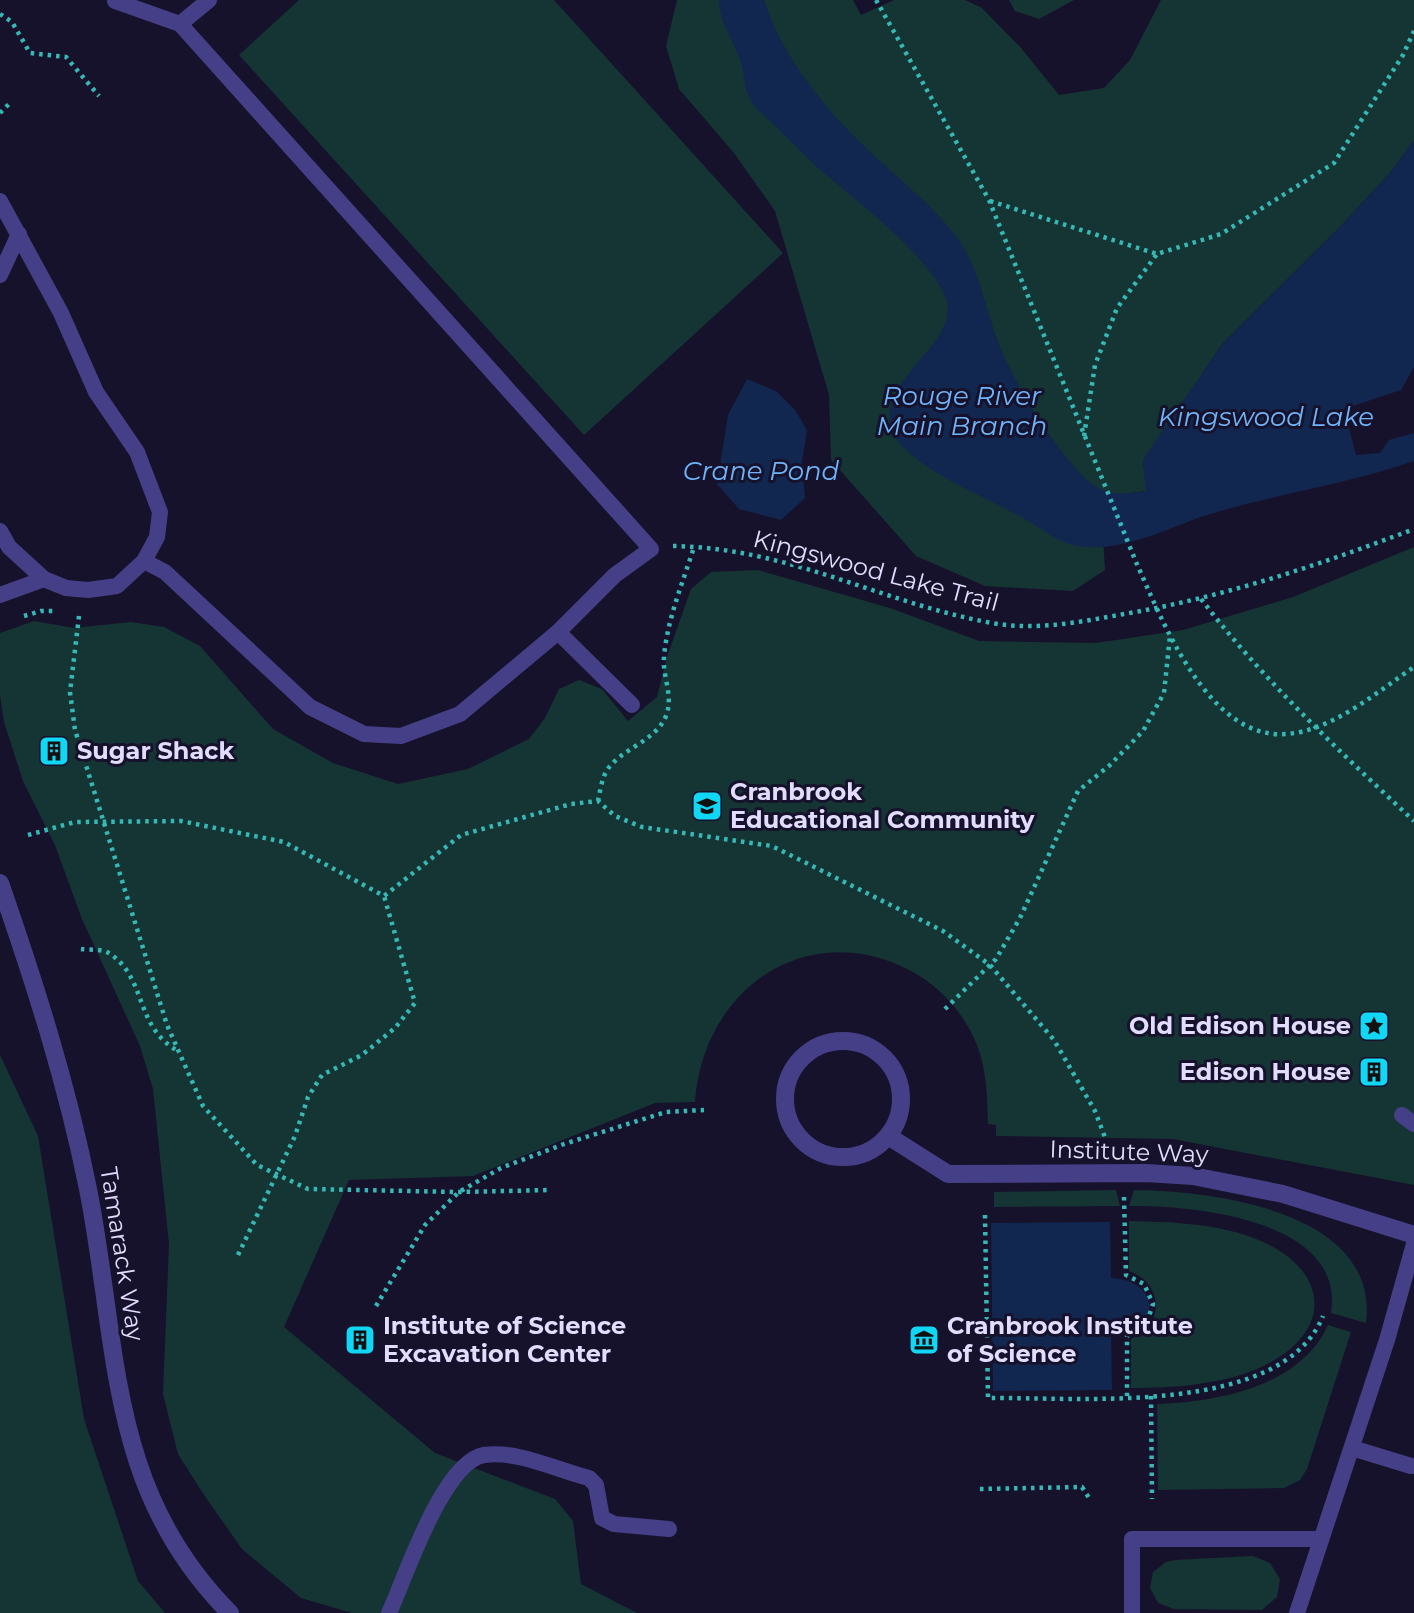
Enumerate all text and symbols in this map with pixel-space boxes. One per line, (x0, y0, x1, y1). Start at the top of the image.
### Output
water label: Rouge River Main Branch (877, 380, 1047, 442)
water label: Kingswood Lake (1158, 401, 1374, 433)
water label: Crane Pond (683, 455, 840, 487)
street label: Kingswood Lake Trail (750, 524, 1002, 617)
building icon: Sugar Shack (37, 734, 71, 768)
place label: Sugar Shack (77, 736, 234, 765)
place label: Cranbrook Educational Community (730, 777, 1035, 834)
school or university icon: Cranbrook Educational Community (690, 789, 724, 823)
place icon: Old Edison House (1357, 1009, 1391, 1043)
place label: Old Edison House (1129, 1011, 1351, 1040)
building icon: Edison House (1357, 1055, 1391, 1089)
place label: Edison House (1180, 1057, 1351, 1086)
street label: Institute Way (1049, 1134, 1209, 1169)
street label: Tamarack Way (94, 1165, 151, 1343)
place label: Institute of Science Excavation Center (383, 1311, 626, 1368)
place label: Cranbrook Institute of Science (947, 1311, 1193, 1368)
building icon: Institute of Science Excavation Center (343, 1323, 377, 1357)
museum icon: Cranbrook Institute of Science (907, 1323, 941, 1357)

